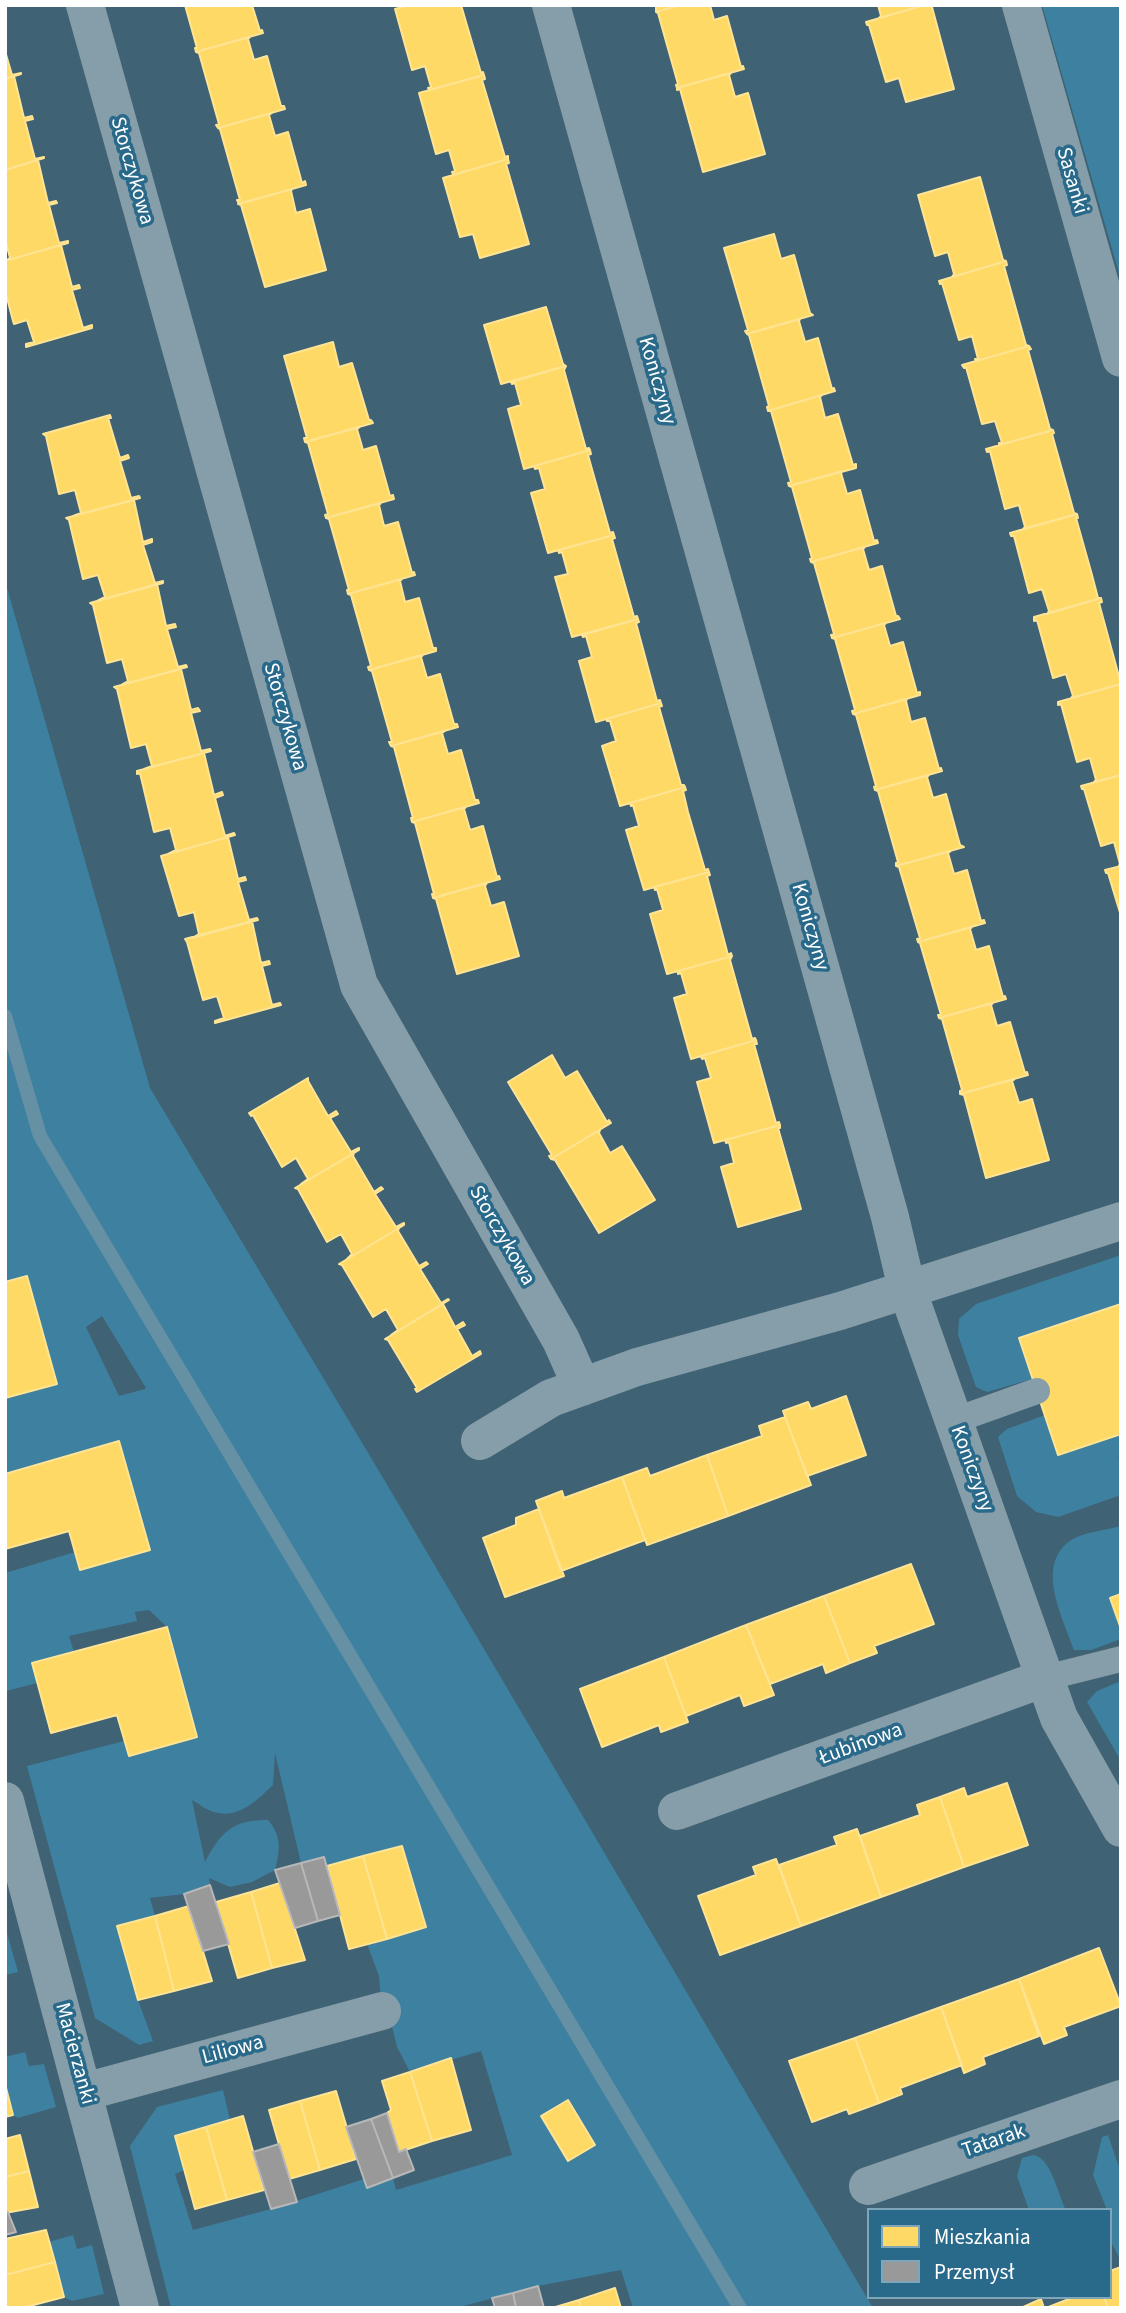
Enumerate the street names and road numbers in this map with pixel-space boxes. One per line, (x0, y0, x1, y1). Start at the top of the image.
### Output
street label: Storczykowa (104, 114, 158, 228)
street label: Sasanki (1049, 145, 1093, 217)
street label: Koniczyny (632, 334, 680, 428)
street label: Storczykowa (257, 660, 311, 774)
street label: Koniczyny (785, 880, 833, 974)
street label: Storczykowa (462, 1182, 540, 1290)
street label: Koniczyny (944, 1423, 998, 1515)
street label: Łubinowa (816, 1718, 906, 1772)
street label: Macierzanki (48, 2000, 100, 2108)
street label: Liliowa (199, 2031, 267, 2071)
street label: Tatarak (959, 2120, 1029, 2164)

